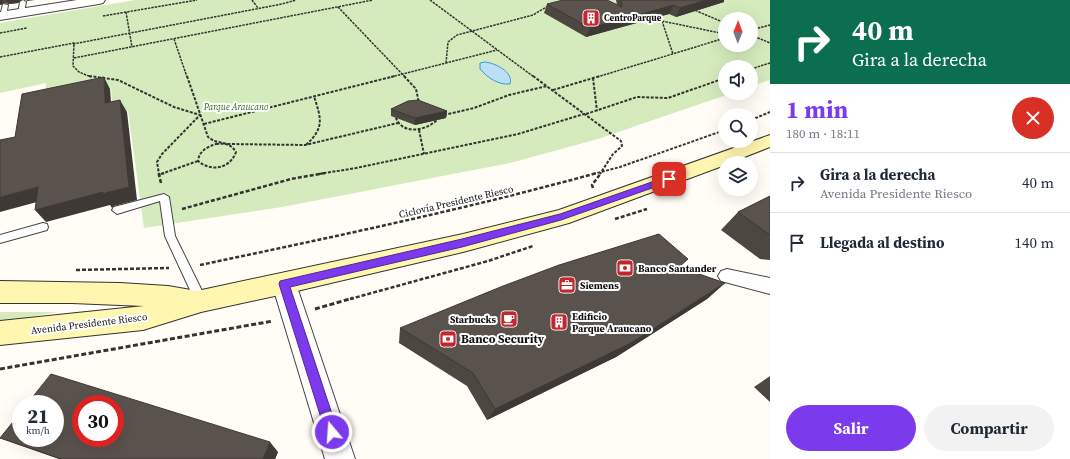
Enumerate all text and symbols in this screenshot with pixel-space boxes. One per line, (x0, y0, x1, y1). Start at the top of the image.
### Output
building icon: CentroParque (581, 8, 601, 28)
text: 40 m (852, 11, 914, 49)
place label: CentroParque (604, 12, 662, 24)
north arrow (718, 12, 758, 52)
map controls (718, 12, 758, 196)
icon: right (786, 16, 838, 68)
text: Gira a la derecha (852, 47, 987, 72)
button: sound (718, 60, 758, 100)
text: 1 min (786, 93, 848, 126)
button: close (1012, 97, 1054, 139)
park label: Parque Araucano (203, 101, 269, 113)
button: search (718, 108, 758, 148)
text: 180 m · 18:11 (786, 125, 860, 142)
button: layers (718, 156, 758, 196)
pin (652, 162, 686, 196)
text: Gira a la derecha (820, 164, 935, 185)
icon: arrive (658, 168, 680, 190)
icon: right (786, 172, 808, 194)
text: 40 m (1022, 172, 1054, 193)
street label: Ciclovía Presidente Riesco (398, 182, 515, 221)
text: Avenida Presidente Riesco (820, 185, 972, 202)
icon: arrive (786, 232, 808, 254)
text: Llegada al destino (820, 232, 945, 253)
text: 140 m (1014, 232, 1054, 253)
bank icon: Banco Santander (615, 258, 635, 278)
place label: Banco Santander (638, 262, 717, 275)
office icon: Siemens (557, 275, 577, 295)
place label: Siemens (580, 279, 619, 292)
cafe icon: Starbucks (499, 309, 519, 329)
street label: Avenida Presidente Riesco (30, 310, 148, 337)
place label: Edificio Parque Araucano (572, 310, 652, 335)
building icon: Edificio Parque Araucano (549, 312, 569, 332)
place label: Starbucks (450, 313, 496, 326)
bank icon: Banco Security (438, 329, 458, 349)
place label: Banco Security (461, 331, 545, 347)
speed limit sign: 30 (72, 395, 124, 447)
text: 21 (27, 402, 49, 430)
button: Salir (786, 405, 916, 451)
button: Compartir (924, 405, 1054, 451)
position arrow (311, 411, 353, 453)
text: km/h (26, 424, 50, 437)

